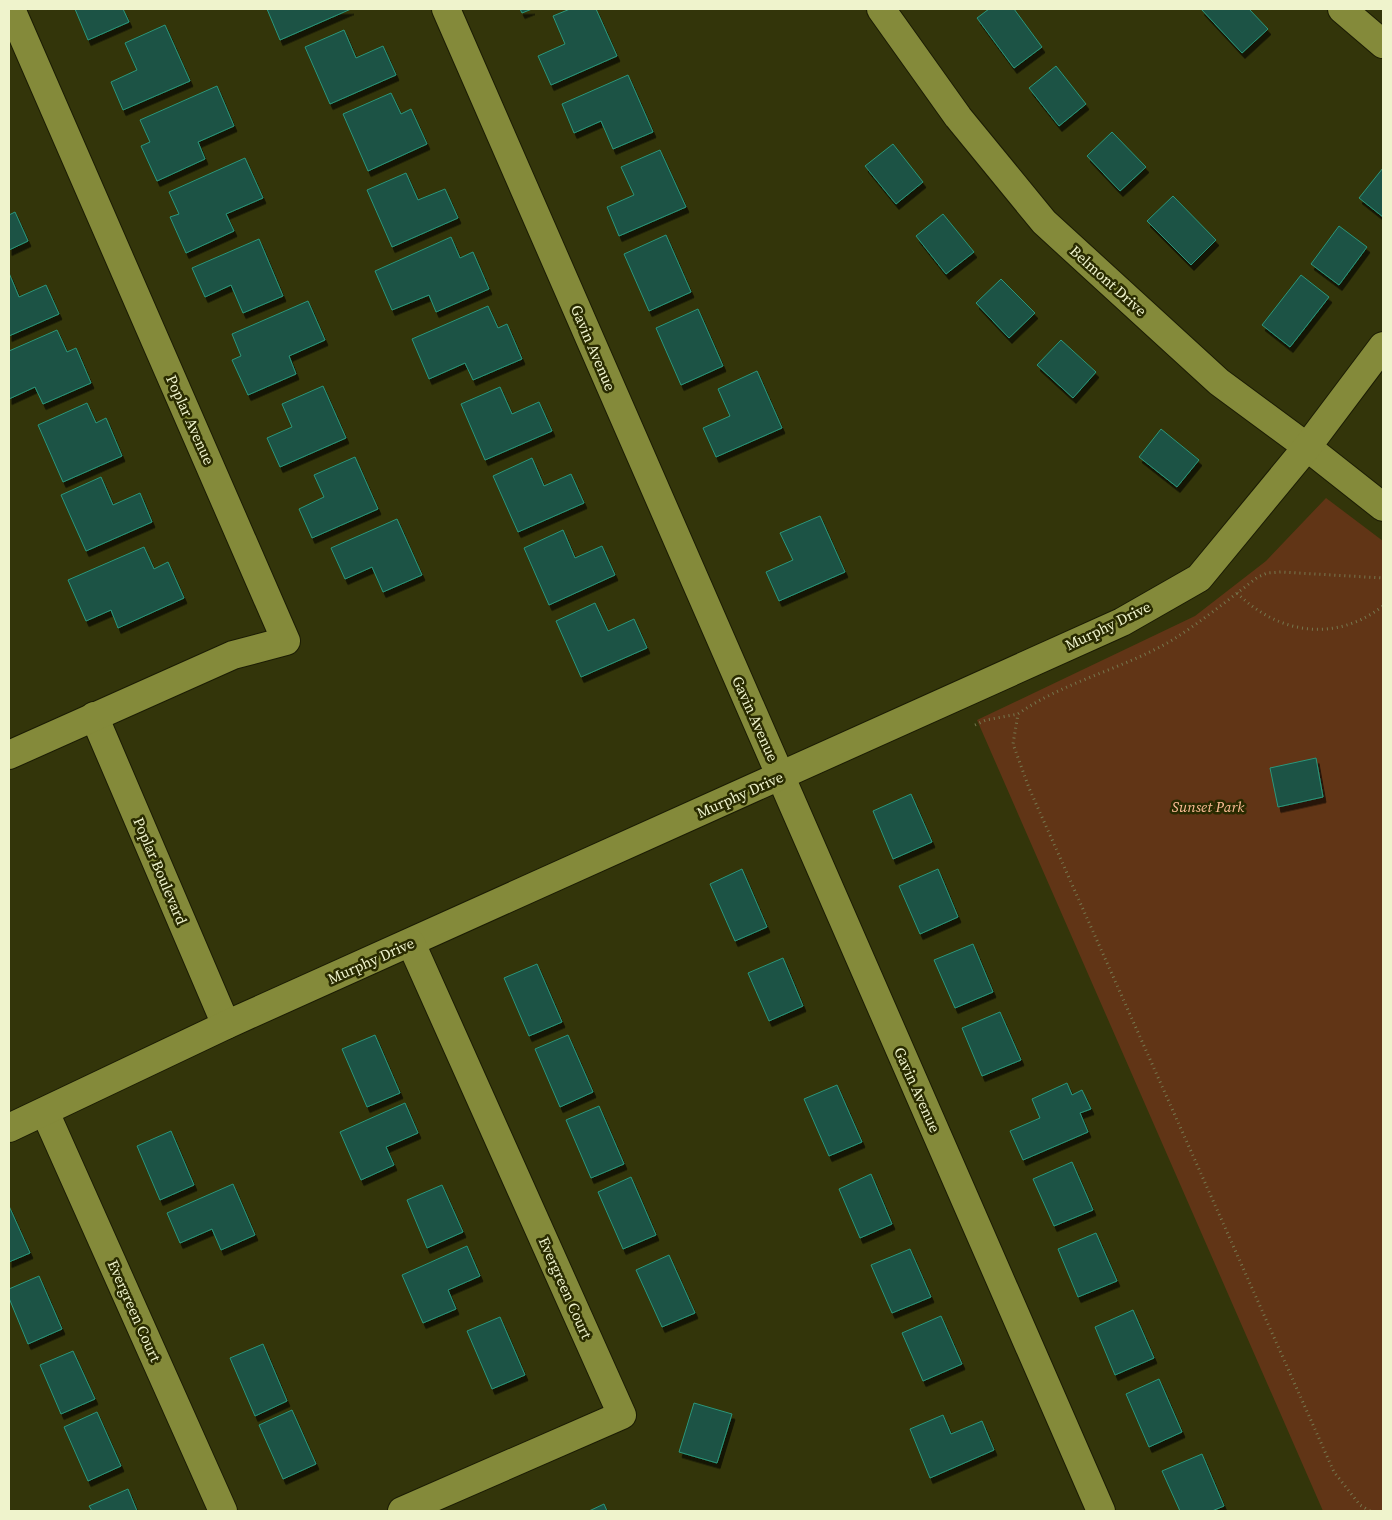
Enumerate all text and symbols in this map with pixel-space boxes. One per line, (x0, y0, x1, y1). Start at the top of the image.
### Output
street label: Belmont Drive (1065, 240, 1152, 321)
street label: Gavin Avenue (566, 302, 621, 394)
street label: Poplar Avenue (161, 372, 220, 468)
street label: Murphy Drive (1061, 596, 1154, 655)
street label: Gavin Avenue (727, 673, 784, 765)
street label: Murphy Drive (693, 766, 787, 823)
park label: Sunset Park (1172, 796, 1245, 817)
street label: Poplar Boulevard (128, 814, 193, 928)
street label: Murphy Drive (324, 932, 418, 989)
street label: Gavin Avenue (889, 1044, 946, 1136)
street label: Evergreen Court (534, 1234, 597, 1342)
street label: Evergreen Court (103, 1257, 166, 1365)

